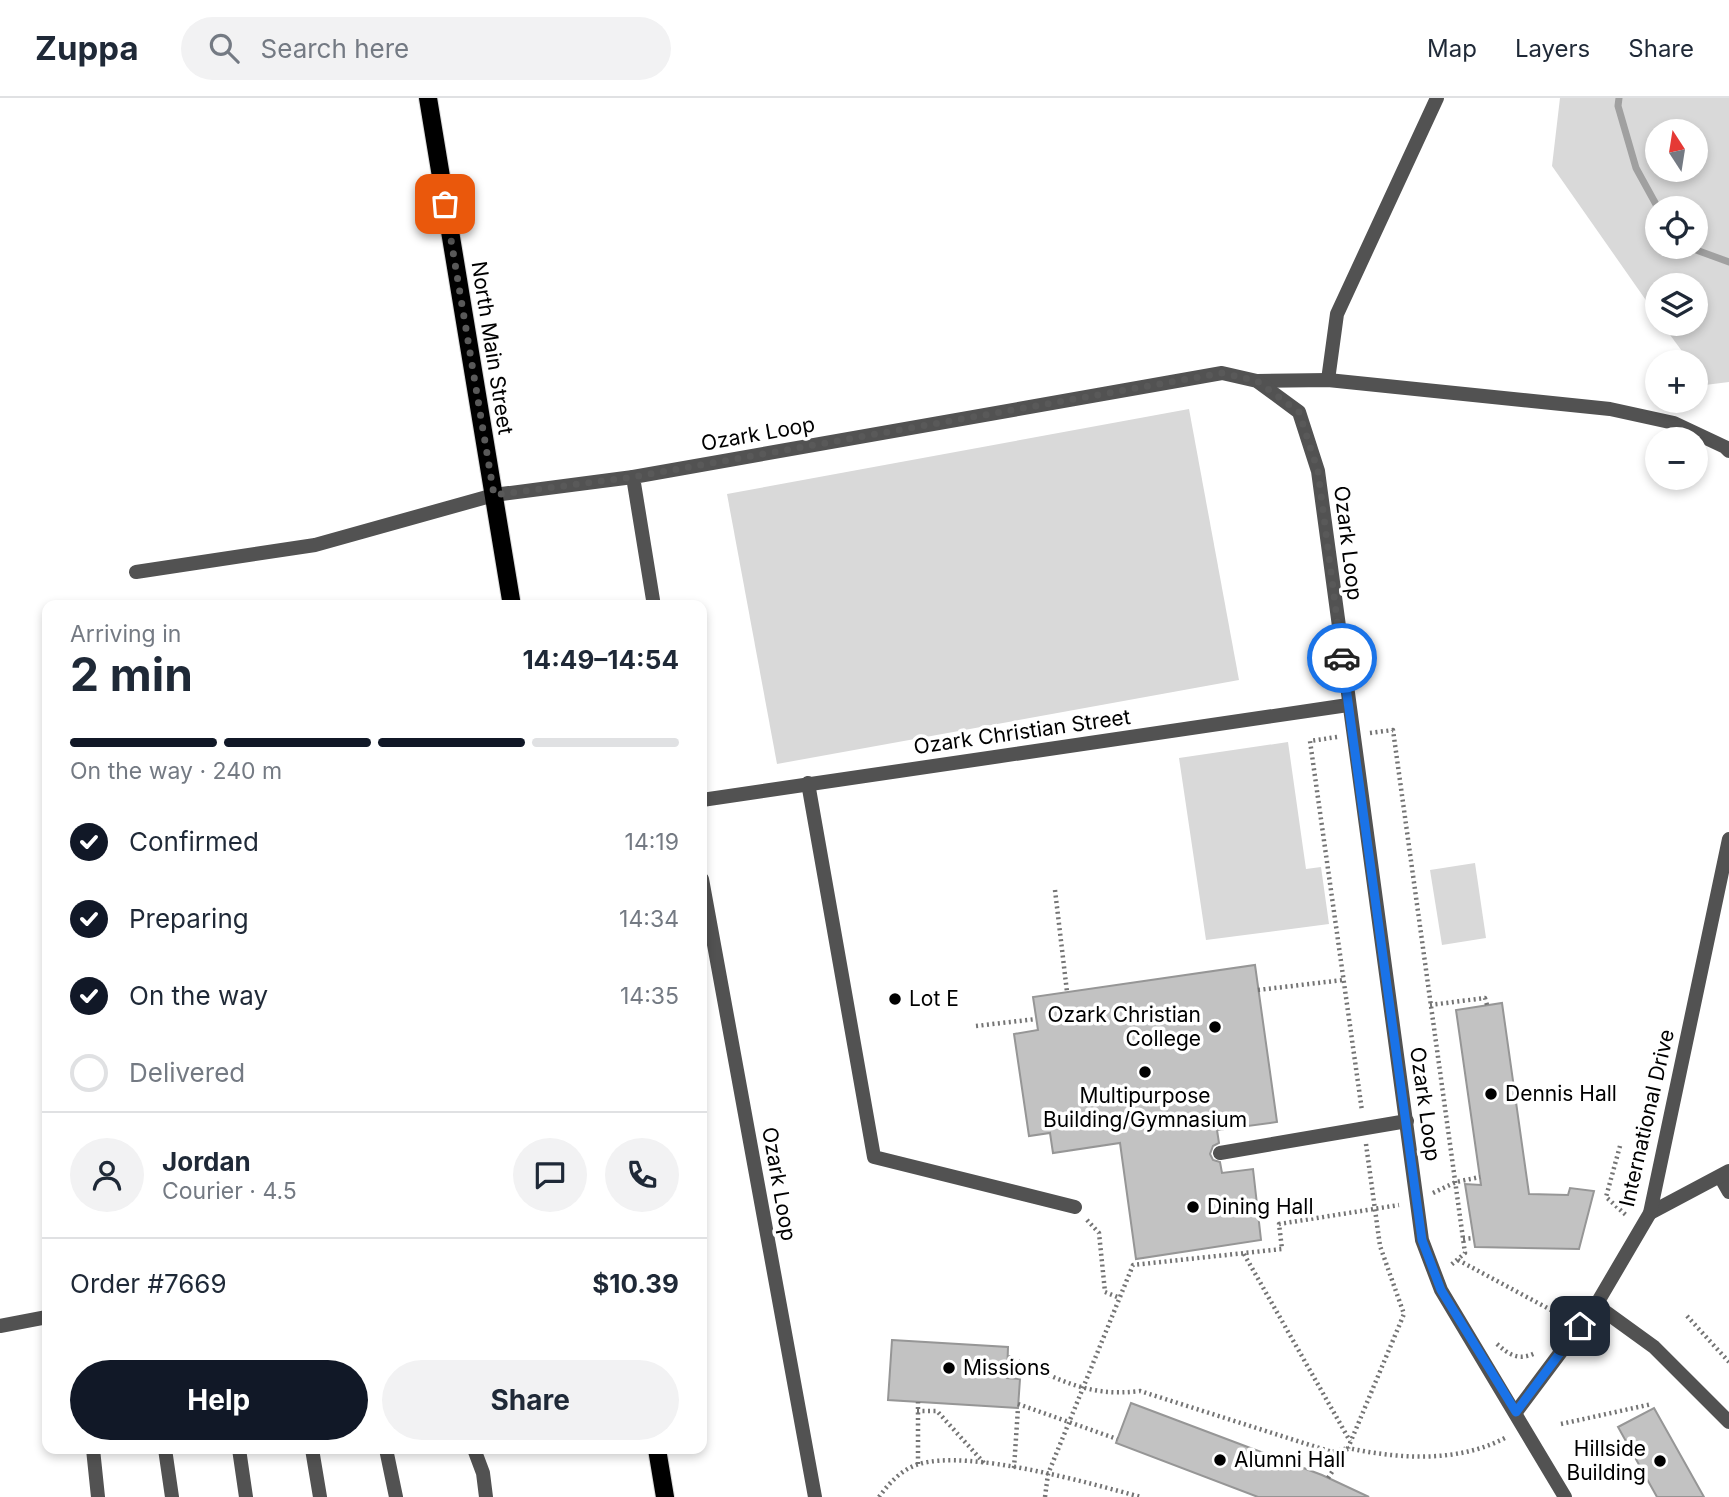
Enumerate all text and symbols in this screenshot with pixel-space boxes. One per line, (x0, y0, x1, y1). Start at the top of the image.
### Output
search box (181, 17, 671, 80)
text: Zuppa (35, 28, 139, 68)
icon: search (205, 29, 243, 67)
text: Search here (261, 33, 409, 64)
text: Map (1427, 34, 1477, 63)
text: Layers (1515, 34, 1590, 63)
text: Share (1628, 34, 1694, 63)
north arrow (1645, 119, 1708, 182)
map controls (1645, 119, 1708, 490)
pin (415, 174, 475, 234)
icon: bag (426, 185, 464, 223)
button: locate (1645, 196, 1708, 259)
street label: North Main Street (466, 259, 519, 437)
button: layers (1645, 273, 1708, 336)
button: + (1645, 350, 1708, 413)
street label: Ozark Loop (699, 411, 817, 456)
button: − (1645, 427, 1708, 490)
street label: Ozark Loop (1329, 484, 1368, 602)
text: Arriving in (70, 620, 181, 648)
courier (1307, 623, 1377, 693)
icon: car (1323, 639, 1361, 677)
text: 14:49–14:54 (522, 644, 679, 675)
text: 2 min (70, 646, 193, 702)
street label: Ozark Christian Street (912, 704, 1132, 759)
text: On the way · 240 m (70, 757, 282, 785)
icon: check (70, 823, 108, 861)
text: Confirmed (129, 826, 259, 857)
text: 14:19 (625, 828, 679, 856)
icon: check (70, 900, 108, 938)
text: Preparing (129, 903, 249, 934)
text: 14:34 (619, 905, 679, 933)
icon: check (70, 977, 108, 1015)
text: On the way (129, 980, 268, 1011)
text: 14:35 (620, 982, 679, 1010)
place label: Lot E (909, 986, 959, 1011)
marker: Lot E (887, 991, 903, 1007)
place label: Ozark Christian College (1048, 1002, 1201, 1051)
marker: Ozark Christian College (1207, 1019, 1223, 1035)
street label: International Drive (1614, 1027, 1679, 1209)
street label: Ozark Loop (1405, 1045, 1446, 1163)
text: Delivered (129, 1057, 245, 1088)
marker: Multipurpose Building/Gymnasium (1137, 1064, 1153, 1080)
place label: Dennis Hall (1505, 1081, 1617, 1106)
place label: Multipurpose Building/Gymnasium (1043, 1083, 1247, 1132)
marker: Dennis Hall (1483, 1086, 1499, 1102)
street label: Ozark Loop (757, 1125, 802, 1243)
button: person (70, 1138, 144, 1212)
button: chat (513, 1138, 587, 1212)
button: phone (605, 1138, 679, 1212)
text: Jordan (162, 1146, 251, 1177)
text: Courier · 4.5 (162, 1177, 297, 1205)
place label: Dining Hall (1207, 1194, 1314, 1219)
marker: Dining Hall (1185, 1199, 1201, 1215)
text: Order #7669 (70, 1268, 227, 1299)
text: $10.39 (592, 1268, 679, 1299)
pin (1550, 1296, 1610, 1356)
icon: home (1561, 1307, 1599, 1345)
place label: Missions (963, 1355, 1050, 1380)
button: Help (70, 1360, 368, 1440)
button: Share (382, 1360, 679, 1440)
marker: Missions (941, 1360, 957, 1376)
place label: Hillside Building (1566, 1436, 1646, 1485)
place label: Alumni Hall (1234, 1447, 1345, 1472)
marker: Alumni Hall (1212, 1452, 1228, 1468)
marker: Hillside Building (1652, 1453, 1668, 1469)

